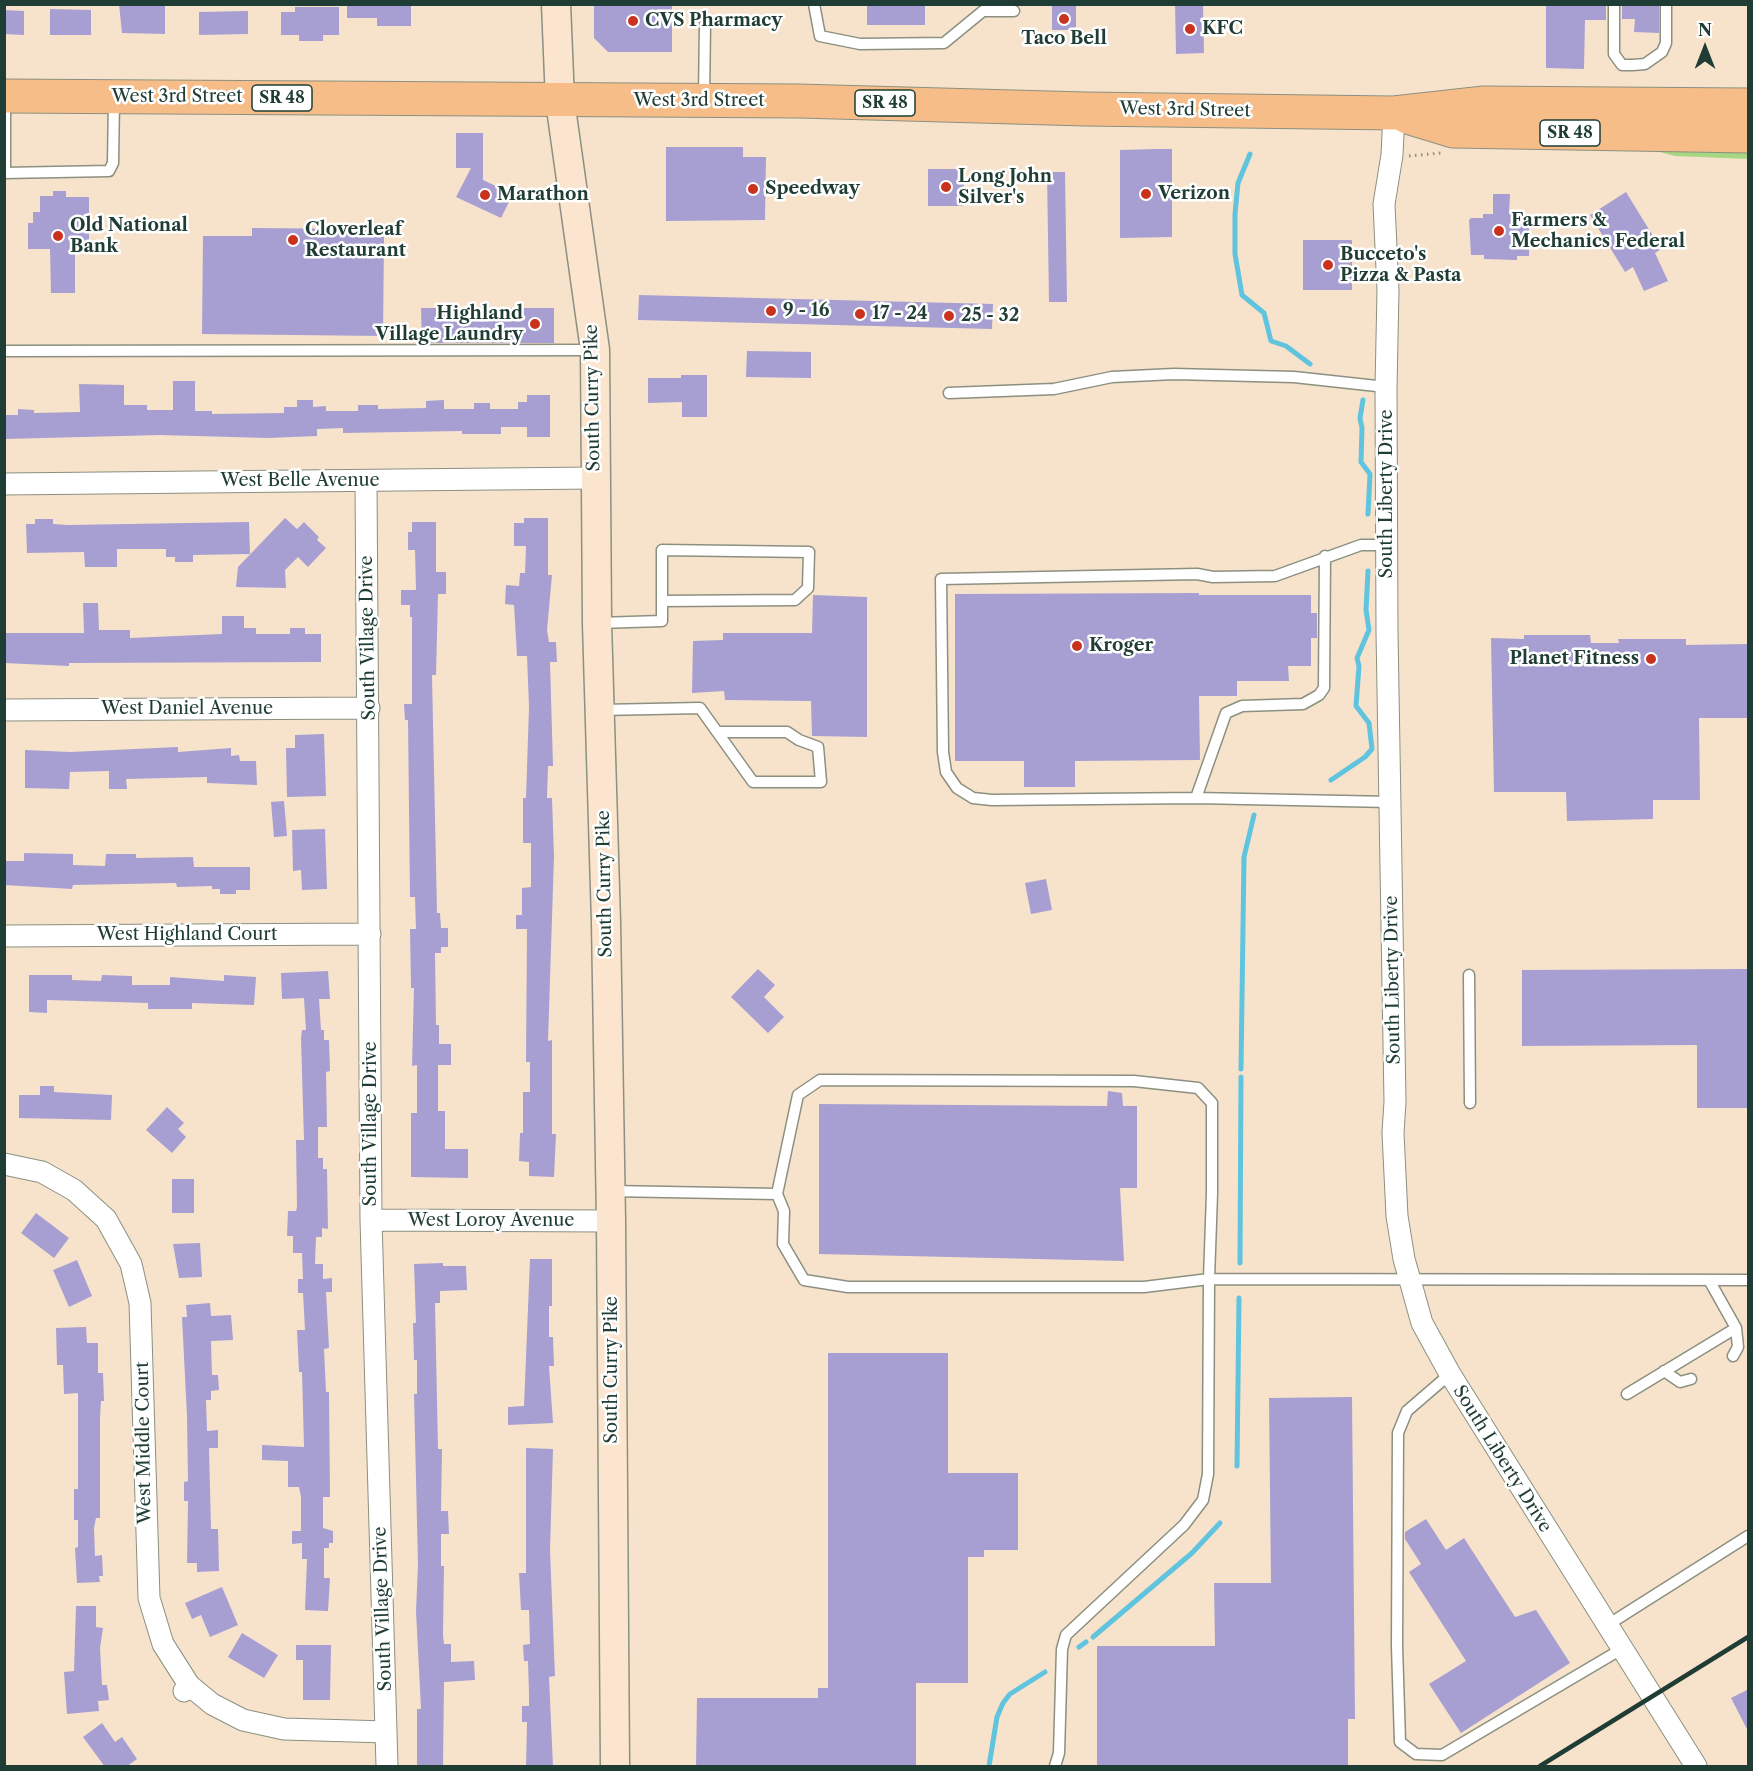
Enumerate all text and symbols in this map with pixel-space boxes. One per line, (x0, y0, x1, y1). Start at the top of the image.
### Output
place label: CVS Pharmacy (645, 10, 782, 32)
marker: Taco Bell (1057, 12, 1071, 26)
marker: CVS Pharmacy (626, 14, 640, 28)
place label: KFC (1202, 18, 1243, 40)
north arrow (1675, 18, 1735, 78)
text: N (1698, 20, 1712, 40)
marker: KFC (1183, 22, 1197, 36)
place label: Taco Bell (1021, 28, 1107, 50)
road number: SR 48 (252, 85, 312, 111)
street label: West 3rd Street (111, 86, 243, 108)
street label: West 3rd Street (633, 90, 765, 112)
road number: SR 48 (855, 90, 915, 116)
street label: West 3rd Street (1119, 98, 1251, 122)
road number: SR 48 (1540, 120, 1600, 146)
place label: Long John Silver's (958, 166, 1052, 208)
place label: Speedway (765, 178, 860, 200)
marker: Long John Silver's (939, 180, 953, 194)
marker: Speedway (746, 182, 760, 196)
place label: Verizon (1158, 183, 1230, 205)
place label: Marathon (497, 184, 589, 206)
marker: Verizon (1139, 187, 1153, 201)
marker: Marathon (478, 188, 492, 202)
place label: Farmers & Mechanics Federal (1511, 210, 1685, 252)
place label: Old National Bank (70, 215, 188, 258)
place label: Cloverleaf Restaurant (305, 219, 406, 262)
marker: Farmers & Mechanics Federal (1492, 224, 1506, 238)
marker: Old National Bank (51, 229, 65, 243)
marker: Cloverleaf Restaurant (286, 233, 300, 247)
place label: Bucceto's Pizza & Pasta (1340, 244, 1462, 286)
marker: Bucceto's Pizza & Pasta (1321, 258, 1335, 272)
place label: 9 - 16 (783, 300, 830, 322)
place label: Highland Village Laundry (375, 303, 523, 346)
place label: 17 - 24 (872, 303, 928, 325)
marker: 9 - 16 (764, 304, 778, 318)
place label: 25 - 32 (961, 305, 1019, 327)
marker: 17 - 24 (853, 307, 867, 321)
marker: 25 - 32 (942, 309, 956, 323)
marker: Highland Village Laundry (528, 317, 542, 331)
street label: South Curry Pike (581, 324, 605, 472)
street label: South Liberty Drive (1376, 409, 1398, 579)
street label: West Belle Avenue (220, 470, 380, 492)
street label: South Village Drive (356, 555, 380, 721)
place label: Kroger (1089, 635, 1153, 657)
marker: Kroger (1070, 639, 1084, 653)
place label: Planet Fitness (1509, 648, 1639, 670)
marker: Planet Fitness (1644, 652, 1658, 666)
street label: West Daniel Avenue (101, 698, 273, 720)
street label: South Curry Pike (593, 810, 617, 958)
street label: South Liberty Drive (1381, 895, 1405, 1065)
street label: West Highland Court (97, 924, 277, 946)
street label: South Village Drive (360, 1041, 382, 1207)
street label: West Loroy Avenue (408, 1210, 574, 1232)
street label: South Curry Pike (601, 1296, 623, 1444)
street label: West Middle Court (132, 1361, 156, 1525)
street label: South Liberty Drive (1448, 1382, 1556, 1536)
street label: South Village Drive (369, 1526, 397, 1692)

